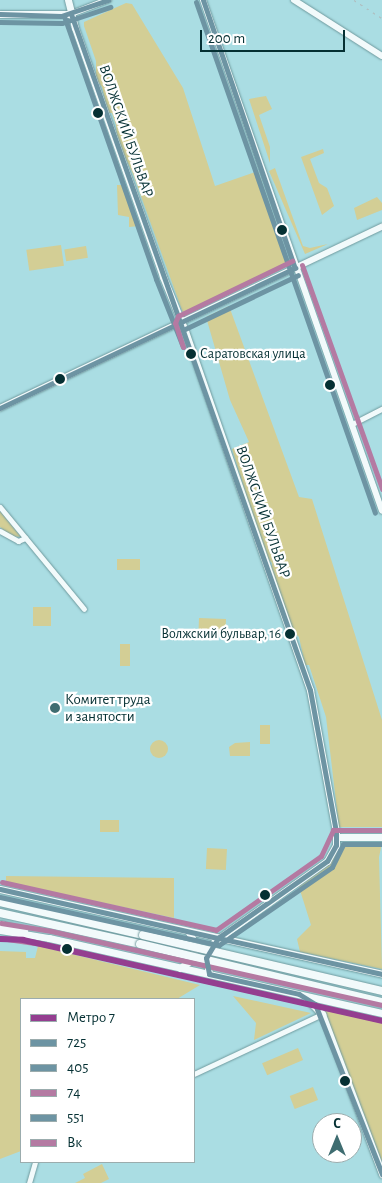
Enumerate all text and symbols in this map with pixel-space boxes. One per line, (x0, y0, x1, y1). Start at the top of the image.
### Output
scale bar (202, 20, 347, 52)
text: 200 m (208, 31, 245, 46)
street label: ВОЛЖСКИЙ БУЛЬВАР (95, 62, 157, 200)
unlabelled marker (93, 108, 103, 118)
unlabelled marker (277, 225, 287, 235)
place label: Саратовская улица (200, 346, 306, 362)
marker: Саратовская улица (186, 349, 196, 359)
unlabelled marker (55, 374, 65, 384)
unlabelled marker (325, 380, 335, 390)
street label: ВОЛЖСКИЙ БУЛЬВАР (232, 443, 294, 581)
place label: Волжский бульвар, 16 (161, 626, 281, 642)
marker: Волжский бульвар, 16 (285, 629, 295, 639)
place label: Комитет труда и занятости (65, 690, 151, 725)
marker: Комитет труда и занятости (49, 702, 61, 714)
unlabelled marker (260, 890, 270, 900)
unlabelled marker (62, 944, 72, 954)
legend (20, 998, 195, 1163)
text: Метро 7 (67, 1010, 115, 1025)
text: 725 (67, 1035, 86, 1050)
text: 405 (67, 1060, 88, 1075)
unlabelled marker (340, 1076, 350, 1086)
text: 74 (67, 1085, 80, 1100)
text: 551 (67, 1110, 85, 1125)
north arrow (312, 1113, 362, 1163)
text: С (333, 1117, 341, 1131)
text: Вк (67, 1135, 82, 1150)

